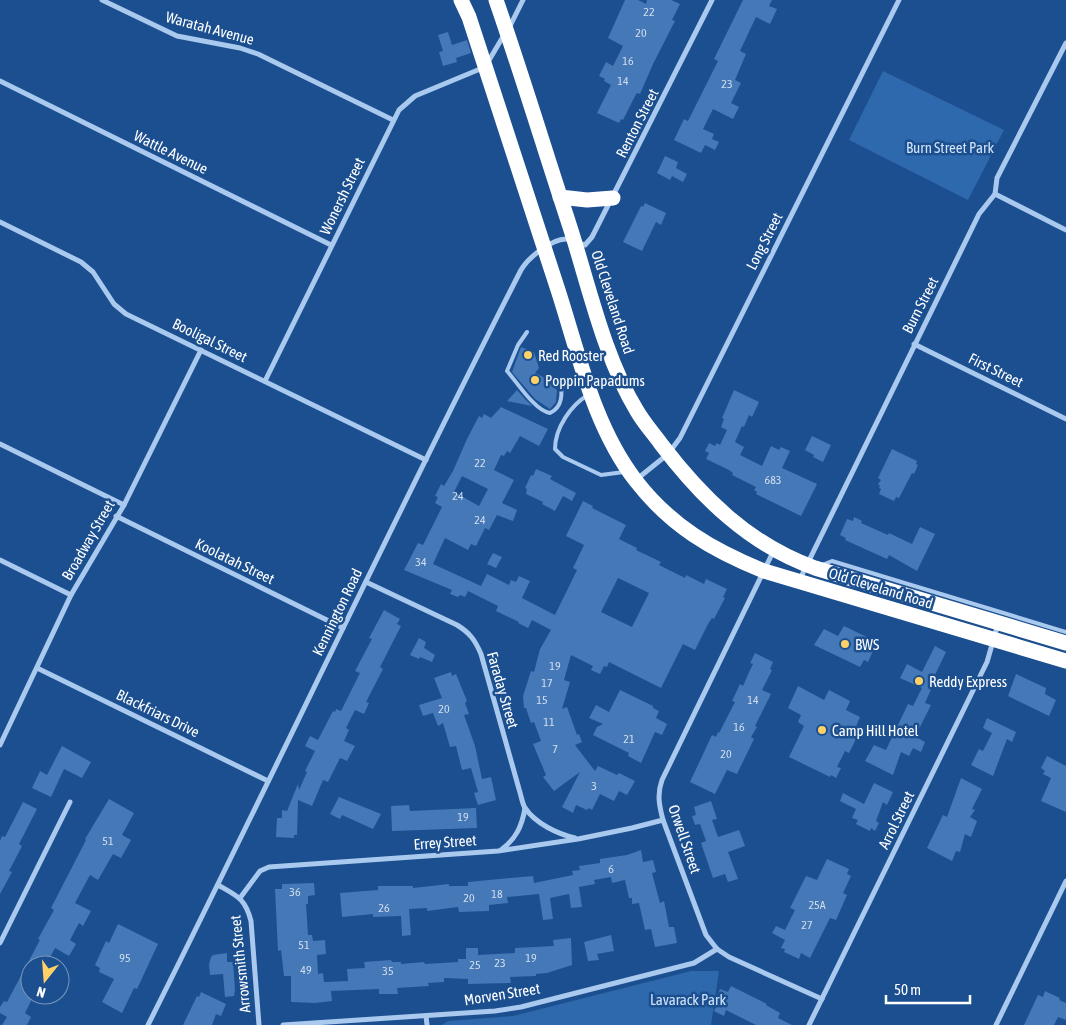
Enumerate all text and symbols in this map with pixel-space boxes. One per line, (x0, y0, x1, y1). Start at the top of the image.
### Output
house number: 22 (643, 5, 655, 19)
street label: Waratah Avenue (164, 8, 256, 48)
house number: 20 (635, 26, 647, 40)
house number: 16 (622, 54, 634, 68)
house number: 14 (617, 74, 629, 88)
house number: 23 (721, 77, 733, 91)
street label: Renton Street (612, 86, 662, 160)
street label: Wattle Avenue (131, 127, 211, 177)
park label: Burn Street Park (906, 139, 994, 156)
street label: Wonersh Street (316, 155, 368, 237)
street label: Long Street (742, 210, 786, 272)
street label: Old Cleveland Road (588, 248, 638, 356)
street label: Burn Street (899, 274, 941, 336)
street label: Booligal Street (170, 315, 250, 365)
place label: Red Rooster (538, 347, 604, 364)
marker: Red Rooster (522, 349, 534, 361)
street label: First Street (966, 350, 1026, 390)
place label: Poppin Papadums (545, 372, 645, 389)
marker: Poppin Papadums (529, 374, 541, 386)
house number: 22 (474, 456, 486, 470)
house number: 683 (765, 473, 781, 487)
house number: 24 (452, 489, 464, 503)
street label: Broadway Street (58, 497, 118, 583)
house number: 24 (474, 513, 486, 527)
street label: Koolatah Street (193, 535, 277, 587)
house number: 34 (415, 555, 427, 569)
street label: Old Cleveland Road (827, 564, 935, 612)
street label: Kennington Road (309, 566, 365, 658)
place label: BWS (855, 636, 879, 653)
marker: BWS (839, 638, 851, 650)
street label: Faraday Street (484, 650, 522, 730)
house number: 19 (549, 659, 561, 673)
place label: Reddy Express (929, 673, 1007, 690)
marker: Reddy Express (913, 675, 925, 687)
house number: 17 (541, 676, 553, 690)
street label: Blackfriars Drive (114, 686, 202, 740)
house number: 15 (536, 693, 548, 707)
house number: 14 (747, 693, 759, 707)
house number: 20 (438, 702, 450, 716)
house number: 11 (543, 715, 555, 729)
house number: 16 (733, 720, 745, 734)
place label: Camp Hill Hotel (832, 722, 919, 739)
marker: Camp Hill Hotel (816, 724, 828, 736)
house number: 21 (623, 732, 635, 746)
house number: 7 (552, 742, 558, 756)
house number: 20 (720, 747, 732, 761)
house number: 3 (591, 779, 597, 793)
street label: Arrol Street (875, 788, 917, 852)
street label: Orwell Street (665, 802, 705, 876)
house number: 19 (457, 810, 469, 824)
street label: Errey Street (413, 831, 477, 853)
house number: 51 (102, 834, 114, 848)
house number: 6 (608, 862, 614, 876)
house number: 36 (289, 885, 301, 899)
house number: 18 (491, 887, 503, 901)
house number: 20 (463, 891, 475, 905)
house number: 25A (808, 898, 826, 912)
house number: 26 (378, 901, 390, 915)
street label: Arrowsmith Street (226, 914, 254, 1014)
house number: 27 (801, 918, 813, 932)
house number: 51 (298, 938, 310, 952)
house number: 95 (119, 951, 131, 965)
house number: 19 (525, 951, 537, 965)
north arrow (20, 955, 70, 1005)
house number: 23 (494, 956, 506, 970)
house number: 25 (469, 958, 481, 972)
house number: 49 (300, 963, 312, 977)
house number: 35 (382, 964, 394, 978)
scale bar (886, 972, 970, 1004)
street label: Morven Street (463, 980, 541, 1008)
text: 50 m (894, 981, 921, 998)
text: N (35, 984, 47, 1001)
park label: Lavarack Park (650, 991, 726, 1008)

